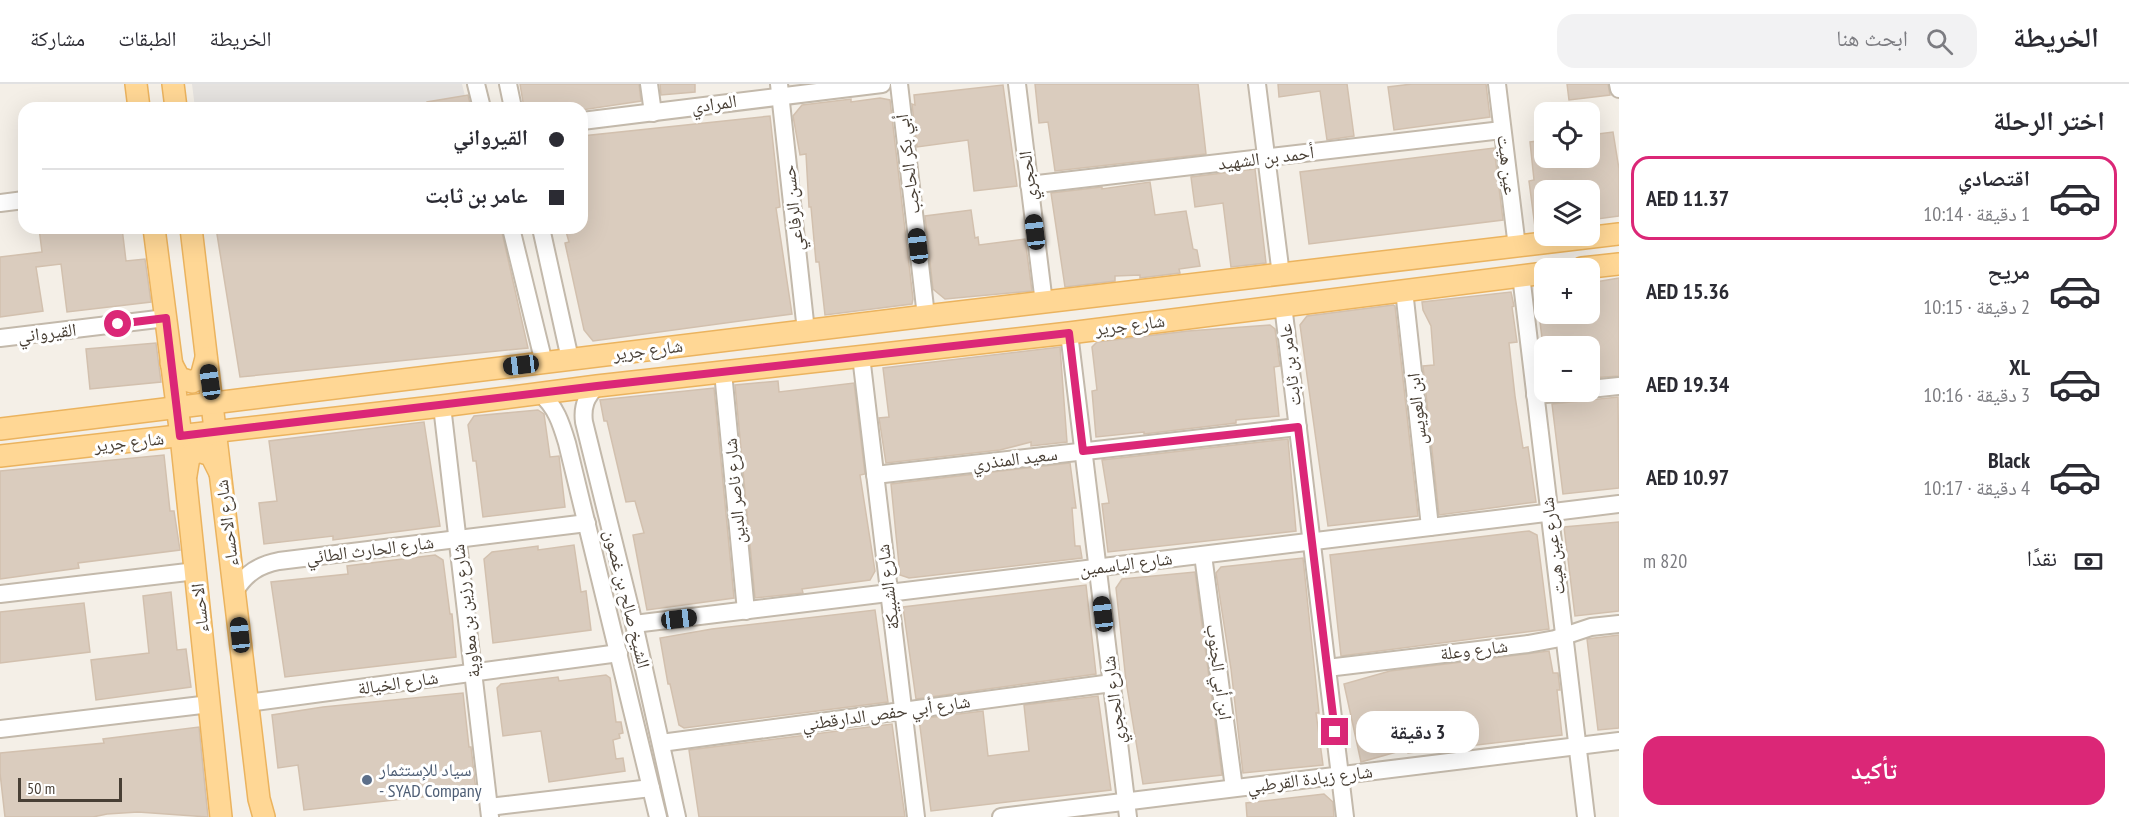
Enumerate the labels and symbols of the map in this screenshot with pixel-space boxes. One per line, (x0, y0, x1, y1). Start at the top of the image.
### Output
street label: المرادي (690, 89, 739, 122)
street label: أبي بكر الحاجب (890, 112, 929, 215)
street label: عين هيت (1492, 134, 1523, 196)
street label: أحمد بن الشهيد (1217, 140, 1315, 175)
street label: الحجري (1013, 149, 1046, 203)
street label: حسن الرفاعي (777, 163, 812, 252)
car (1024, 213, 1046, 251)
car (907, 227, 929, 265)
street label: شارع جرير (1093, 309, 1166, 340)
route start (104, 310, 131, 337)
street label: القيرواني (16, 318, 78, 351)
street label: عامر بن ثابت (1273, 323, 1306, 407)
street label: شارع جرير (611, 334, 684, 365)
car (502, 354, 540, 376)
car (199, 363, 221, 401)
street label: ابن العويس (1401, 372, 1432, 446)
street label: شارع جرير (92, 426, 165, 457)
street label: شارع ناصر الدين (718, 437, 751, 545)
street label: سعيد المنذري (971, 442, 1059, 479)
street label: شارع الاحساء (210, 478, 243, 568)
street label: شارع عين هيت (1535, 496, 1570, 596)
street label: الشيخ صالح بن غصون (598, 527, 656, 671)
street label: شارع الحارث الطائي (305, 530, 436, 572)
street label: شارع رزين بن معاوية (446, 543, 485, 679)
street label: شارع الشبيكة (871, 543, 904, 631)
street label: شارع الياسمين (1078, 546, 1174, 581)
street label: الاحساء (185, 582, 214, 634)
car (1092, 595, 1114, 633)
car (660, 608, 698, 630)
car (229, 616, 251, 654)
street label: ابن أبي الجنوب (1198, 622, 1238, 722)
street label: شارع وعلة (1439, 634, 1509, 665)
street label: شارع الحجري (1097, 654, 1134, 745)
street label: شارع الخيالة (356, 665, 440, 700)
street label: شارع أبي حفص الدارقطني (800, 689, 972, 739)
callout: 3 دقيقة (1356, 711, 1479, 753)
route end (1321, 718, 1348, 745)
place label: سياد للإستثمار - SYAD Company (378, 758, 482, 802)
street label: شارع زيادة القرطبي (1246, 759, 1374, 801)
marker: سياد للإستثمار - SYAD Company (360, 773, 374, 787)
scale bar (18, 775, 122, 802)

